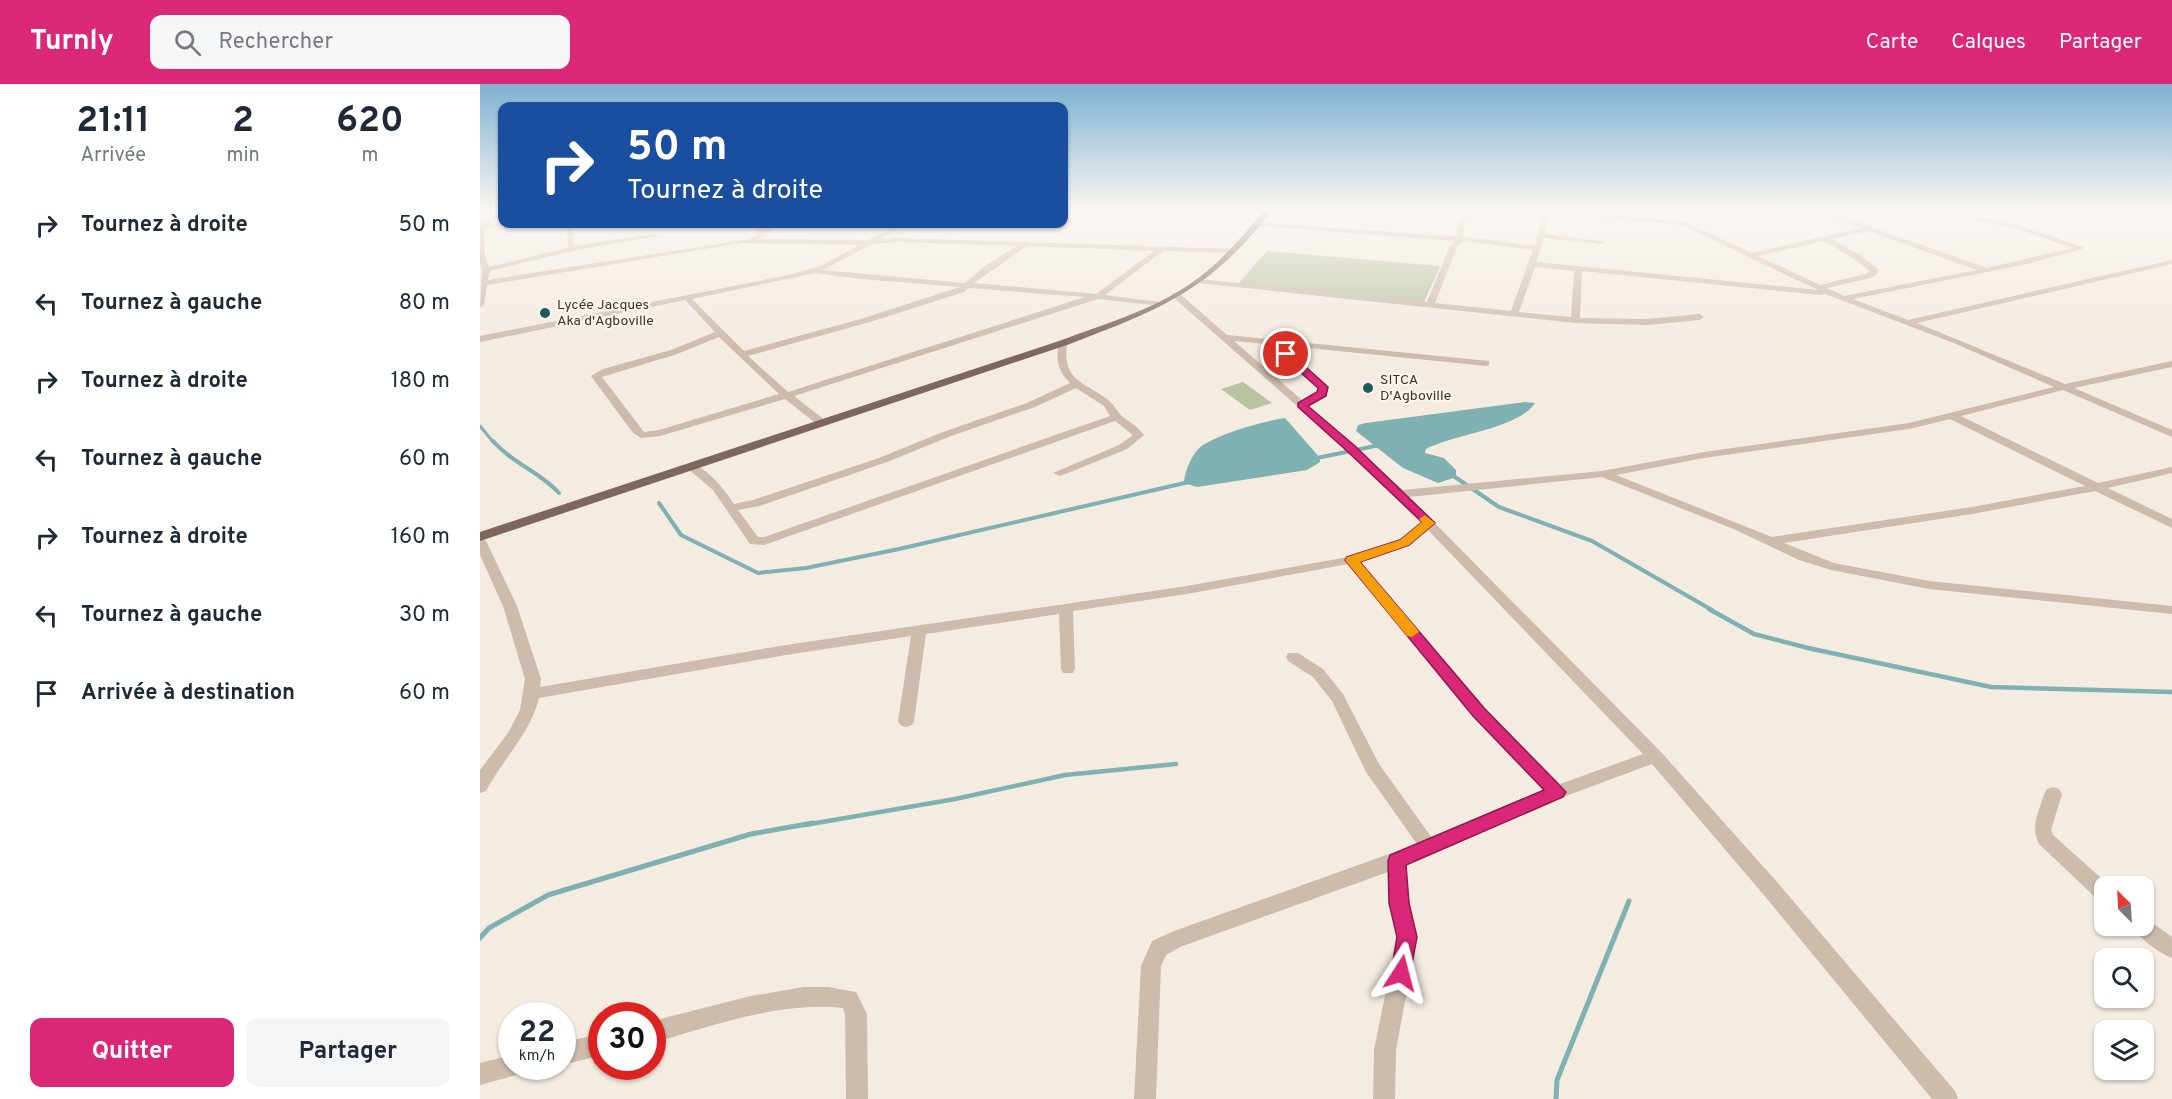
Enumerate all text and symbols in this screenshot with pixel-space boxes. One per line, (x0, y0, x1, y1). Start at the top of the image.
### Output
search box (150, 15, 570, 69)
text: Turnly (30, 24, 114, 60)
icon: search (171, 26, 204, 59)
text: Rechercher (219, 29, 333, 56)
text: Carte (1866, 29, 1918, 56)
text: Calques (1951, 29, 2026, 56)
text: Partager (2059, 29, 2142, 56)
text: 21:11 (76, 99, 150, 145)
text: 2 (232, 99, 254, 145)
text: 620 (336, 99, 404, 145)
text: 50 m (627, 122, 728, 175)
icon: right (528, 126, 606, 204)
text: Arrivée (80, 143, 146, 169)
text: min (226, 143, 260, 169)
text: m (361, 143, 378, 169)
text: Tournez à droite (627, 174, 823, 208)
icon: right (30, 209, 63, 242)
text: Tournez à droite (81, 212, 248, 239)
text: 50 m (398, 212, 450, 239)
icon: left (30, 287, 63, 320)
text: Tournez à gauche (81, 290, 262, 317)
text: 80 m (399, 290, 450, 317)
place label: Lycée Jacques Aka d'Agboville (557, 297, 654, 330)
marker: Lycée Jacques Aka d'Agboville (538, 306, 552, 320)
pin (1260, 328, 1311, 379)
icon: arrive (1269, 337, 1302, 370)
icon: right (30, 365, 63, 398)
text: Tournez à droite (81, 368, 248, 395)
text: 180 m (391, 368, 450, 395)
place label: SITCA D'Agboville (1380, 372, 1451, 405)
marker: SITCA D'Agboville (1361, 381, 1375, 395)
icon: left (30, 443, 63, 476)
text: Tournez à gauche (81, 446, 262, 473)
text: 60 m (399, 446, 450, 473)
icon: right (30, 521, 63, 554)
text: Tournez à droite (81, 524, 248, 551)
text: 160 m (391, 524, 450, 551)
icon: left (30, 599, 63, 632)
text: Tournez à gauche (81, 602, 262, 629)
text: 30 m (399, 602, 450, 629)
icon: arrive (30, 677, 63, 710)
text: Arrivée à destination (81, 680, 295, 707)
text: 60 m (399, 680, 450, 707)
north arrow (2094, 876, 2154, 936)
map controls (2094, 876, 2154, 1080)
position arrow (1369, 941, 1433, 1005)
button: search (2094, 948, 2154, 1008)
speed limit sign: 30 (588, 1002, 666, 1080)
text: 22 (519, 1015, 555, 1052)
button: Quitter (30, 1018, 234, 1087)
button: Partager (246, 1018, 450, 1087)
button: layers (2094, 1020, 2154, 1080)
text: km/h (519, 1047, 555, 1066)

